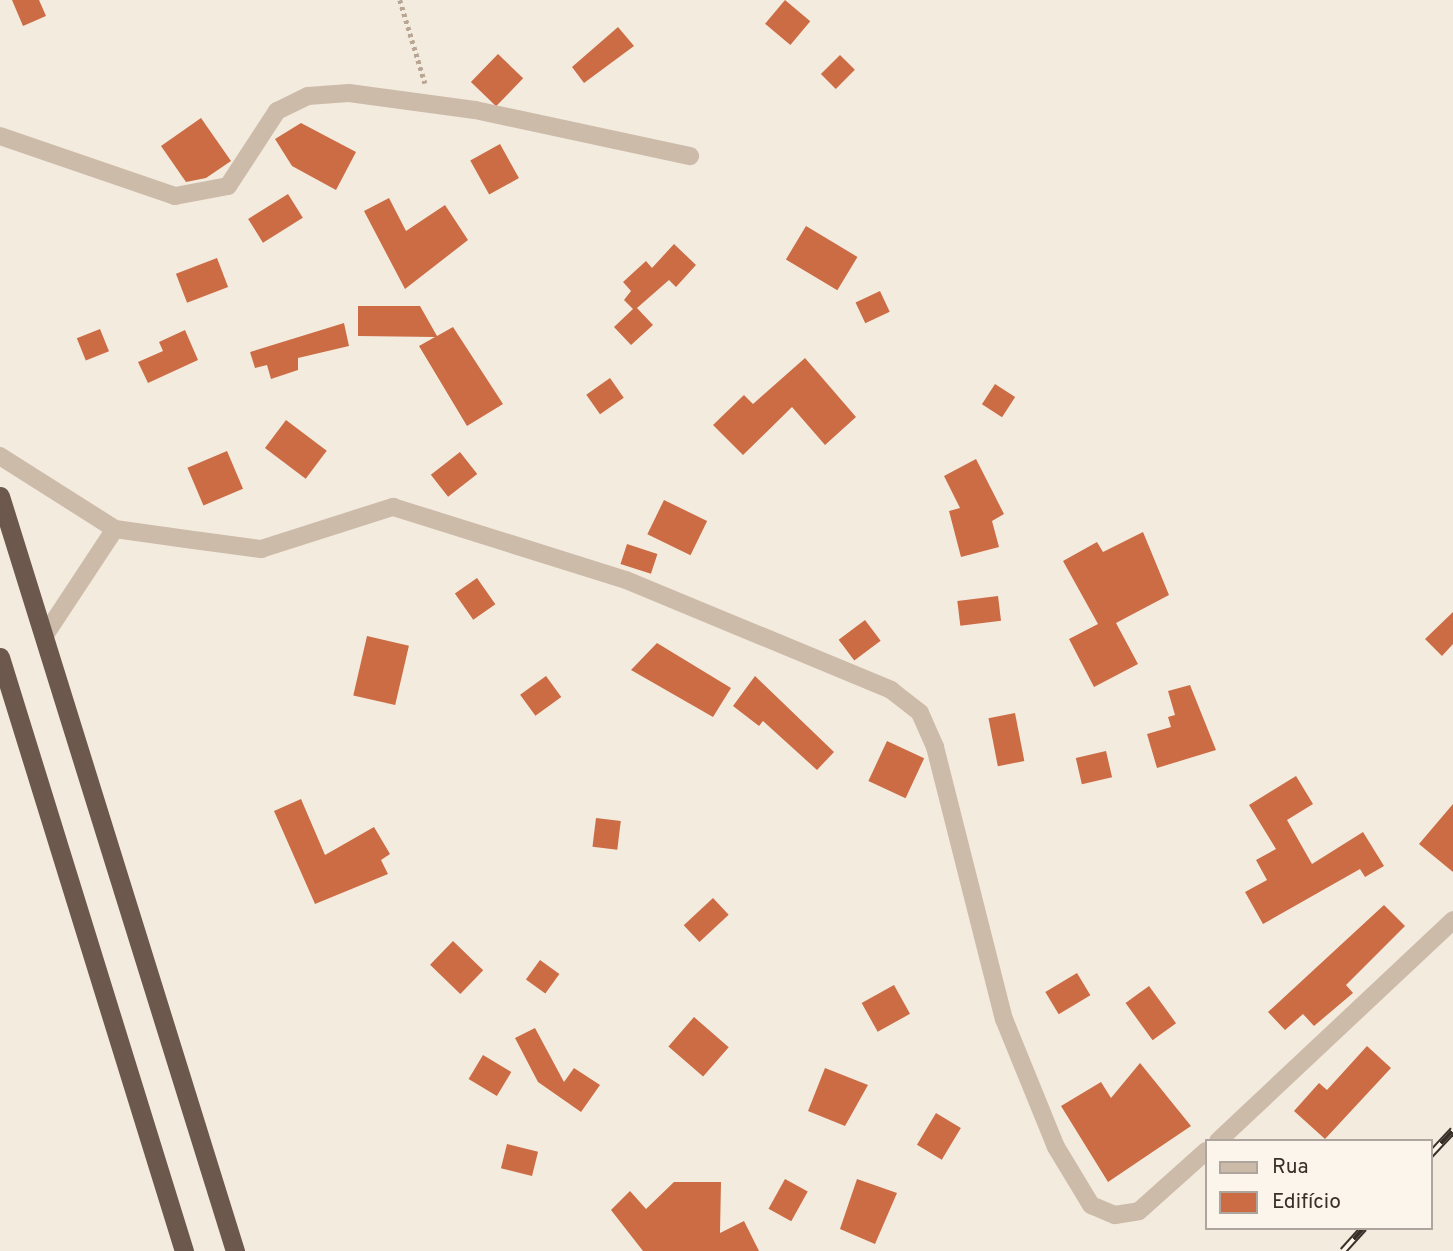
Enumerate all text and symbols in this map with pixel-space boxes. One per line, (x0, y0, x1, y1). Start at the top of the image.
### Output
legend (1204, 1139, 1432, 1230)
text: Rua (1272, 1154, 1309, 1181)
text: Edifício (1272, 1189, 1341, 1216)

